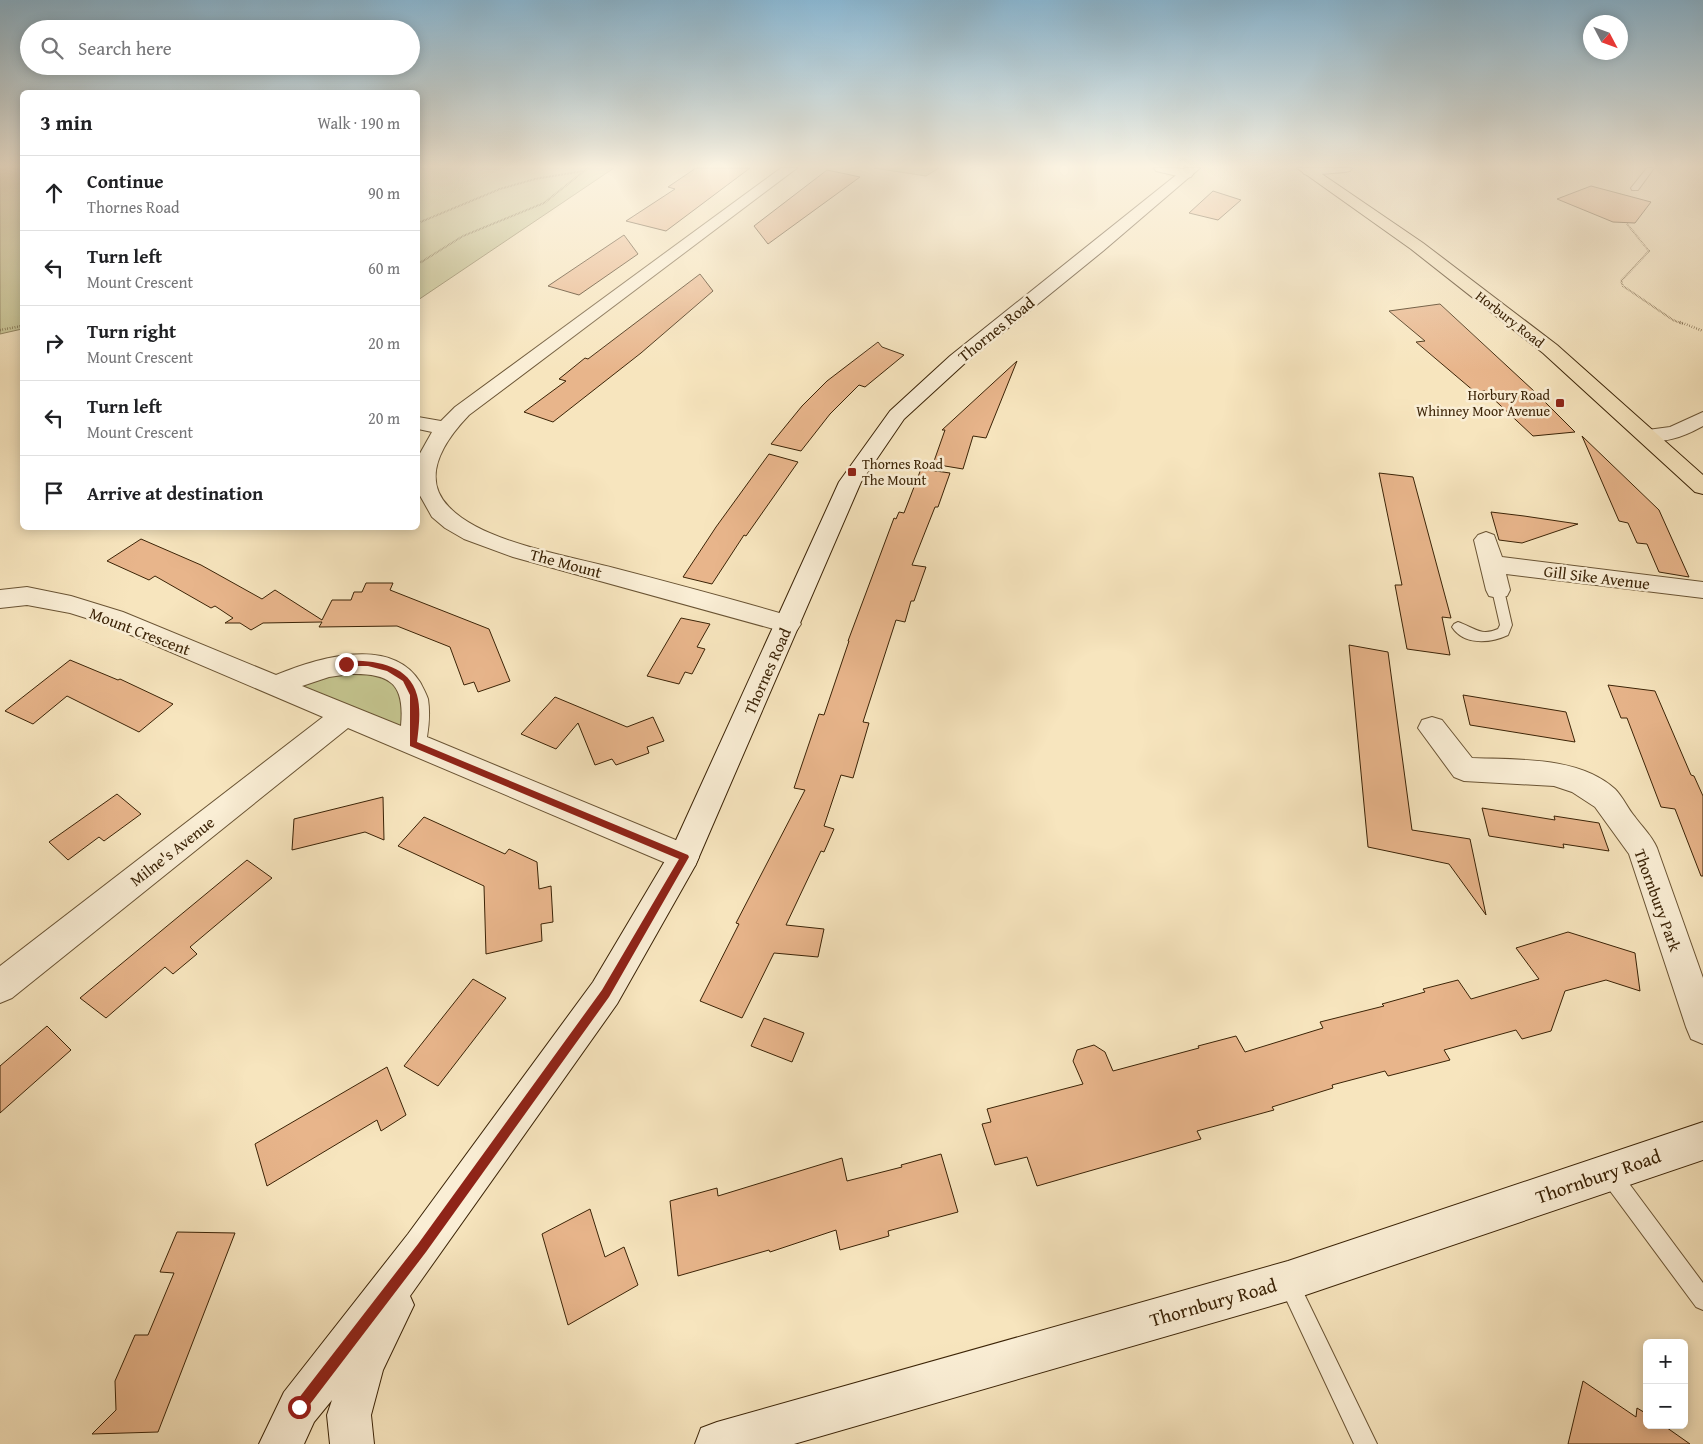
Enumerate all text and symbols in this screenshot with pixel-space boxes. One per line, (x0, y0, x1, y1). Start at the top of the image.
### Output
north arrow (1583, 15, 1628, 60)
search box (20, 20, 420, 75)
icon: search (38, 34, 66, 62)
text: Search here (78, 34, 172, 62)
text: 3 min (40, 107, 92, 138)
text: Walk · 190 m (317, 111, 400, 135)
text: Continue (87, 167, 164, 195)
icon: ahead (40, 179, 68, 207)
text: 90 m (368, 181, 400, 205)
text: Thornes Road (87, 195, 180, 219)
text: Turn left (87, 242, 162, 270)
icon: left (40, 254, 68, 282)
text: 60 m (368, 256, 400, 280)
text: Mount Crescent (87, 270, 193, 294)
street label: Horbury Road (1471, 286, 1549, 352)
street label: Thornes Road (952, 290, 1040, 367)
text: Turn right (87, 317, 176, 345)
icon: right (40, 329, 68, 357)
text: 20 m (368, 331, 400, 355)
text: Mount Crescent (87, 345, 193, 369)
place label: Horbury Road Whinney Moor Avenue (1416, 385, 1551, 421)
text: Turn left (87, 392, 162, 420)
marker: Horbury Road Whinney Moor Avenue (1554, 397, 1566, 409)
icon: left (40, 404, 68, 432)
text: 20 m (368, 406, 400, 430)
text: Mount Crescent (87, 420, 193, 444)
place label: Thornes Road The Mount (862, 454, 944, 490)
marker: Thornes Road The Mount (846, 466, 858, 478)
icon: arrive (40, 479, 68, 507)
text: Arrive at destination (87, 479, 263, 507)
street label: The Mount (527, 542, 605, 584)
street label: Gill Sike Avenue (1543, 559, 1651, 595)
street label: Mount Crescent (86, 601, 194, 661)
street label: Thornes Road (737, 623, 797, 718)
route end (335, 653, 358, 676)
street label: Milne's Avenue (125, 810, 219, 892)
street label: Thornbury Park (1628, 845, 1688, 955)
street label: Thornbury Road (1532, 1141, 1665, 1211)
street label: Thornbury Road (1146, 1270, 1281, 1333)
map controls (1643, 1339, 1688, 1429)
button: + (1643, 1339, 1688, 1384)
button: − (1643, 1384, 1688, 1429)
route start (288, 1396, 311, 1419)

